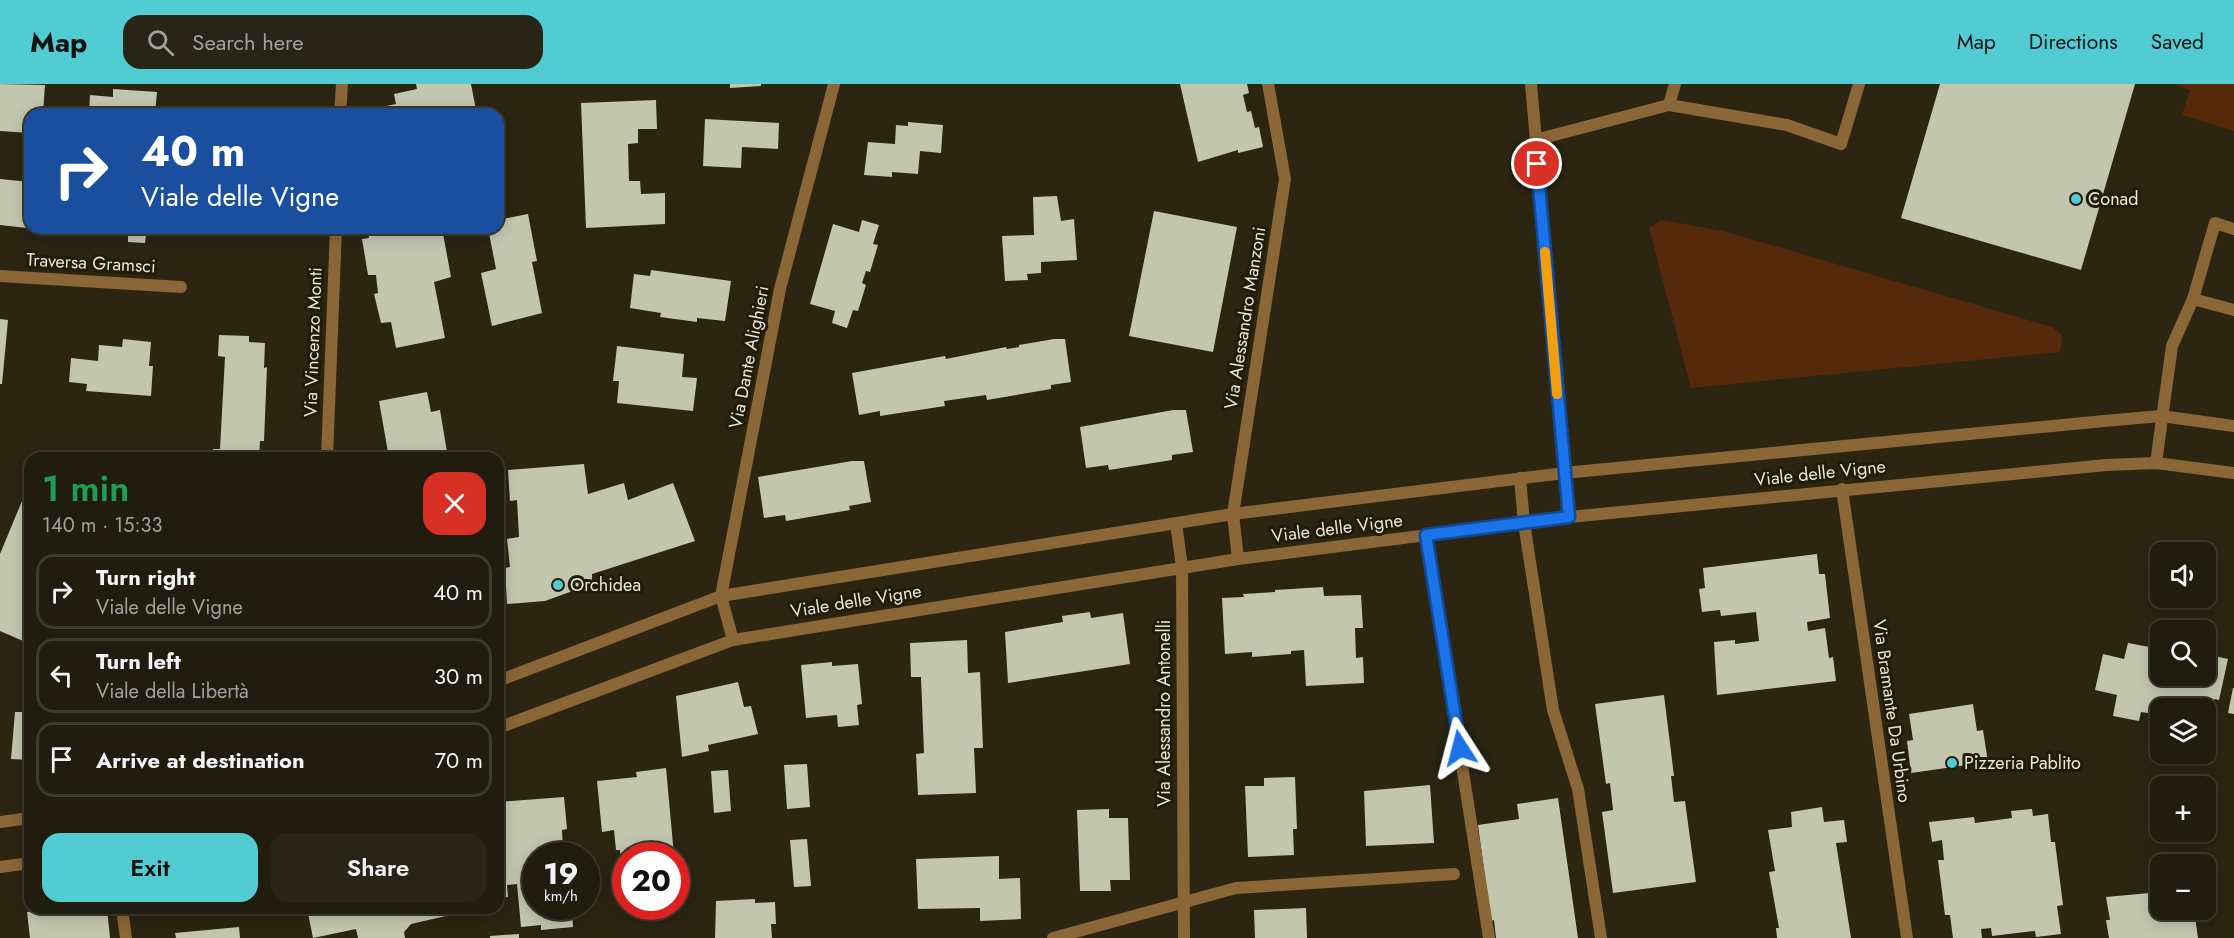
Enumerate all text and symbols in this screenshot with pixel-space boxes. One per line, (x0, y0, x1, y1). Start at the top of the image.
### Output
search box (123, 15, 543, 69)
text: Map (30, 22, 87, 63)
icon: search (144, 26, 177, 59)
text: Search here (192, 26, 304, 58)
text: Map (1957, 27, 1996, 57)
text: Directions (2029, 27, 2118, 57)
text: Saved (2151, 27, 2204, 57)
text: 40 m (141, 121, 245, 182)
icon: right (42, 132, 120, 210)
pin (1511, 138, 1562, 189)
icon: arrive (1520, 147, 1553, 180)
text: Viale delle Vigne (141, 177, 339, 216)
place label: Conad (2088, 186, 2139, 212)
marker: Conad (2069, 192, 2083, 206)
street label: Via Alessandro Manzoni (1218, 225, 1272, 411)
street label: Traversa Gramsci (26, 247, 156, 279)
street label: Via Vincenzo Monti (297, 267, 329, 417)
street label: Via Dante Alighieri (722, 283, 776, 431)
street label: Viale delle Vigne (1753, 453, 1887, 493)
text: 1 min (42, 462, 129, 514)
button: close (423, 472, 486, 535)
street label: Viale delle Vigne (1270, 507, 1404, 549)
text: 140 m · 15:33 (42, 511, 162, 540)
map controls (2150, 542, 2216, 920)
button: sound (2150, 542, 2216, 608)
text: Turn right (96, 561, 196, 593)
place label: Orchidea (570, 572, 641, 598)
icon: right (45, 575, 78, 608)
text: 40 m (433, 576, 483, 608)
marker: Orchidea (551, 578, 565, 592)
street label: Viale delle Vigne (789, 578, 923, 624)
text: Viale delle Vigne (96, 593, 243, 622)
street label: Via Bramante Da Urbino (1866, 618, 1918, 804)
street label: Via Alessandro Antonelli (1151, 619, 1177, 807)
button: search (2150, 620, 2216, 686)
text: Turn left (96, 645, 181, 677)
icon: left (45, 659, 78, 692)
text: 30 m (434, 660, 483, 692)
text: Viale della Libertà (96, 677, 249, 706)
button: layers (2150, 698, 2216, 764)
position arrow (1428, 716, 1492, 780)
icon: arrive (45, 743, 78, 776)
text: Arrive at destination (96, 744, 305, 776)
text: 70 m (434, 744, 483, 776)
place label: Pizzeria Pablito (1964, 750, 2081, 776)
marker: Pizzeria Pablito (1945, 756, 1959, 770)
button: + (2150, 776, 2216, 842)
button: Exit (42, 833, 258, 902)
button: Share (270, 833, 486, 902)
speed limit sign: 20 (612, 842, 690, 920)
text: 19 (543, 852, 579, 895)
button: − (2150, 854, 2216, 920)
text: km/h (544, 885, 578, 907)

